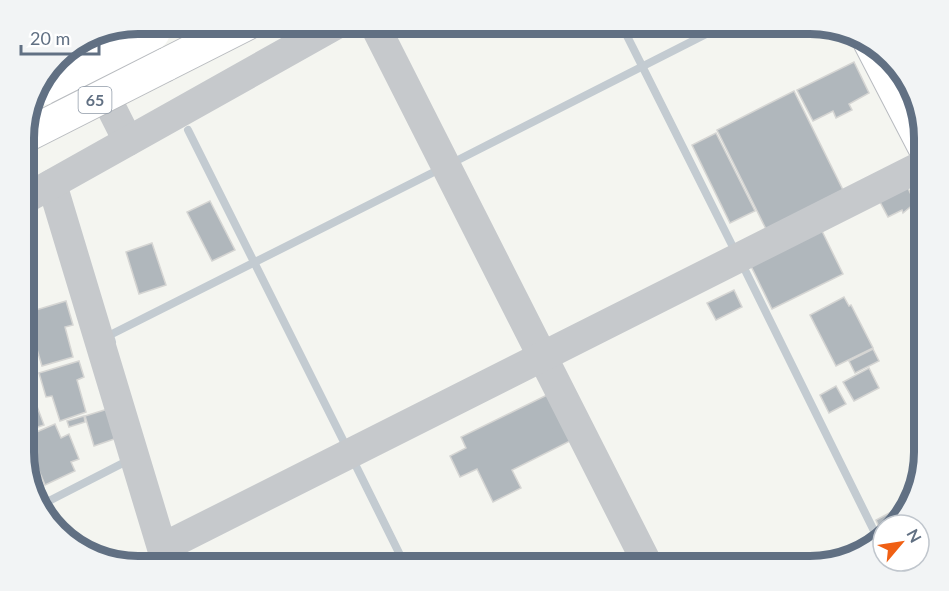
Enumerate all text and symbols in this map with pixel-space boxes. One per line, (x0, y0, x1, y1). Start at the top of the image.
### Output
scale bar (21, 18, 99, 56)
text: 20 m (30, 27, 70, 49)
road number: 65 (78, 87, 112, 113)
north arrow (871, 513, 931, 573)
text: N (903, 525, 926, 545)

